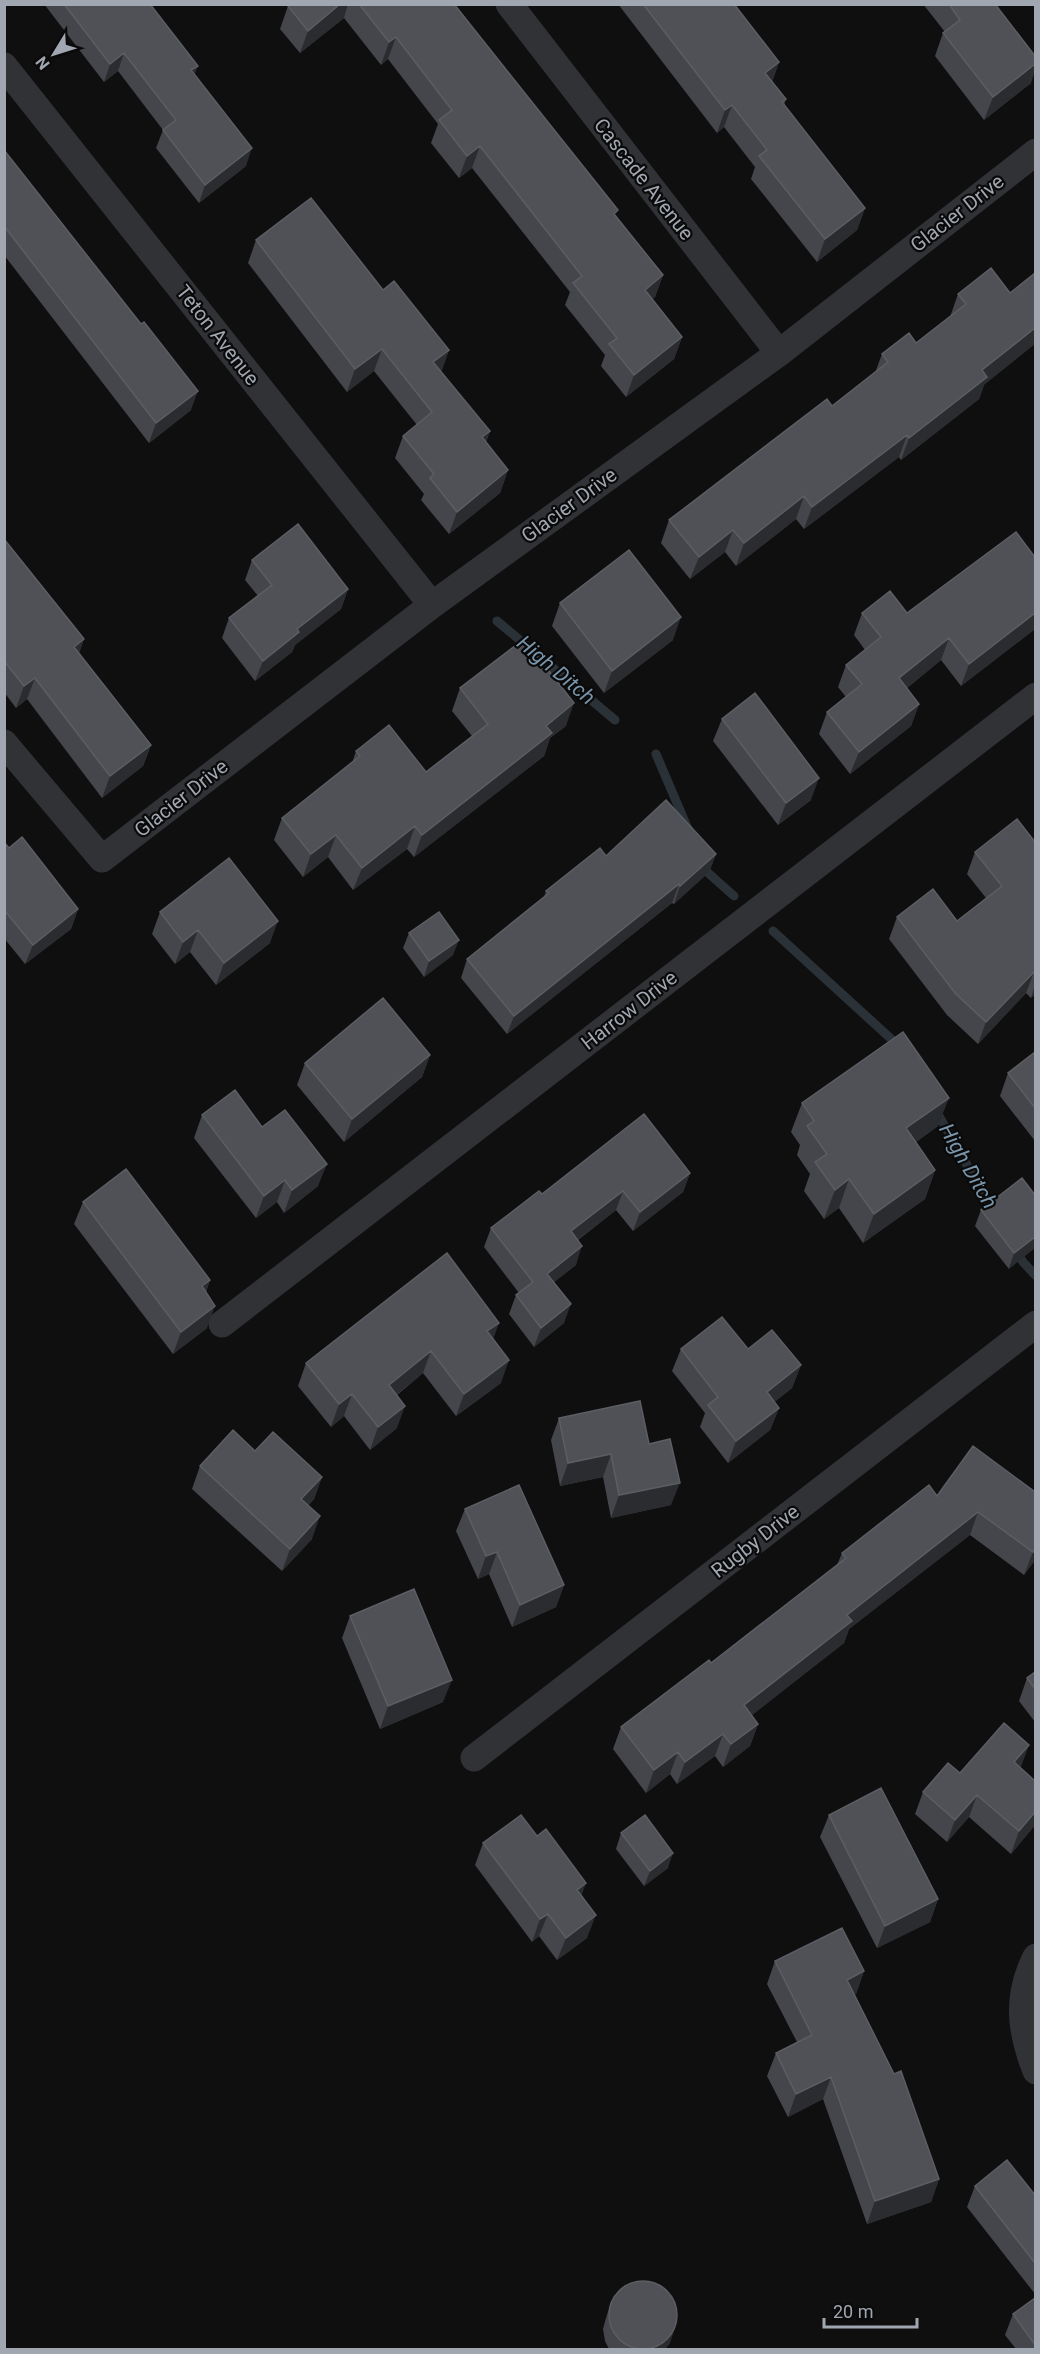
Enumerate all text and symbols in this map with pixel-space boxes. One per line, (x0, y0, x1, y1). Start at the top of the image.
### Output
north arrow (24, 24, 84, 84)
text: N (32, 53, 54, 73)
street label: Cascade Avenue (589, 113, 699, 245)
street label: Glacier Drive (905, 169, 1009, 257)
street label: Teton Avenue (171, 280, 265, 390)
street label: Glacier Drive (517, 462, 621, 548)
water label: High Ditch (512, 631, 600, 709)
street label: Glacier Drive (129, 754, 233, 842)
street label: Harrow Drive (576, 965, 682, 1055)
water label: High Ditch (934, 1119, 1002, 1213)
street label: Rugby Drive (706, 1499, 804, 1583)
scale bar (824, 2291, 917, 2329)
text: 20 m (833, 2301, 873, 2322)

